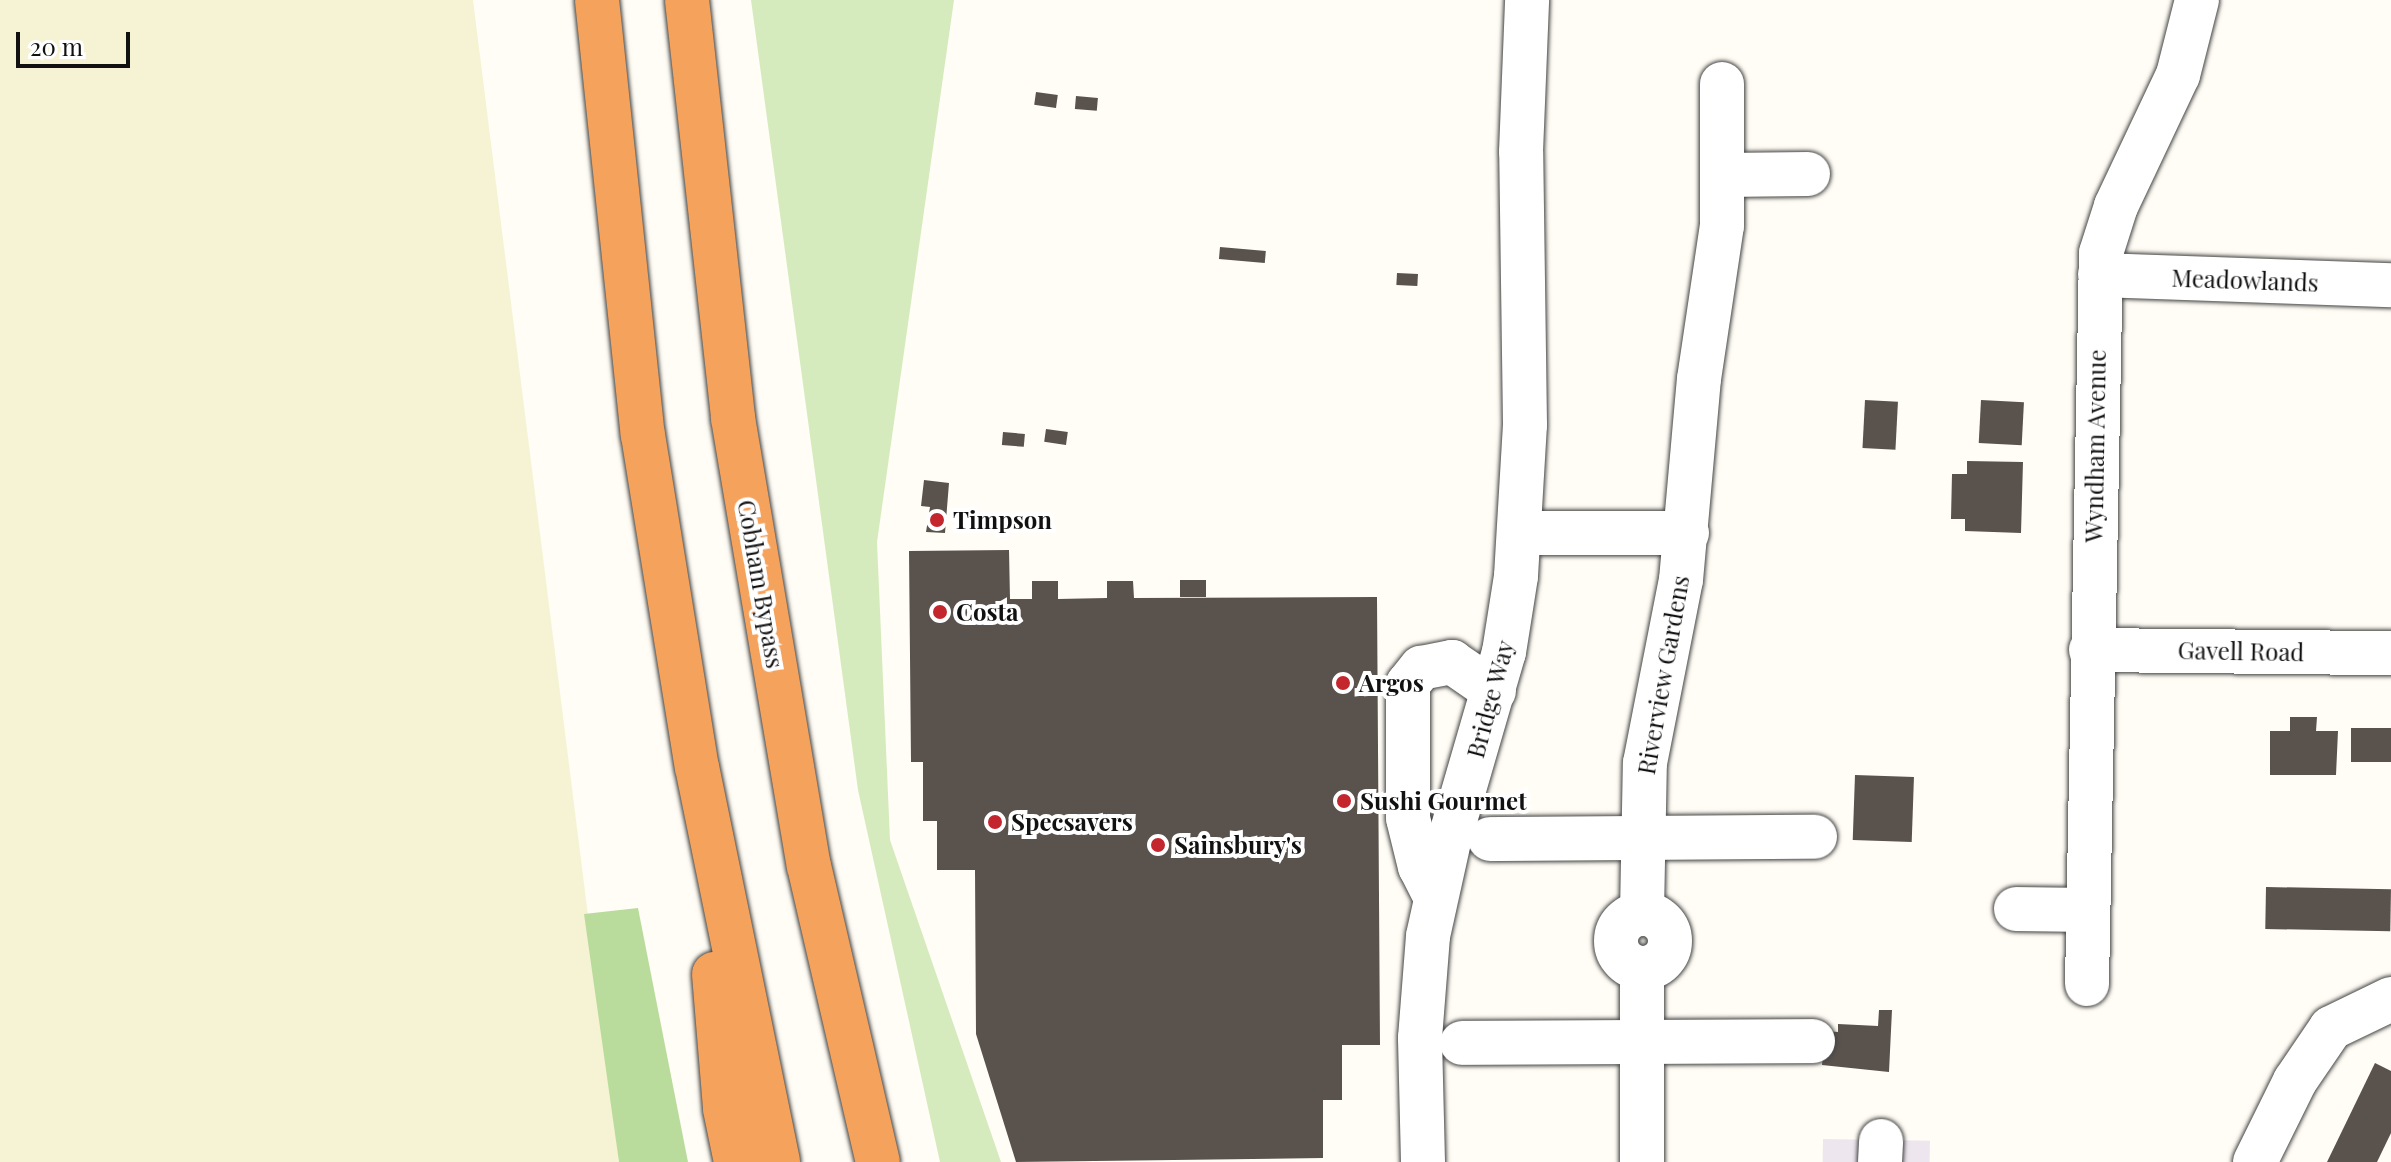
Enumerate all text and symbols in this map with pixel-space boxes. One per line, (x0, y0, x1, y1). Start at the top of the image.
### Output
scale bar (20, 16, 134, 66)
text: 20 m (30, 30, 83, 62)
street label: Meadowlands (2171, 263, 2319, 297)
street label: Wyndham Avenue (2079, 349, 2111, 543)
street label: Cobham Bypass (732, 498, 790, 670)
place label: Timpson (953, 506, 1052, 534)
marker: Timpson (928, 511, 946, 529)
street label: Riverview Gardens (1631, 573, 1695, 777)
place label: Costa (956, 598, 1018, 626)
marker: Costa (931, 603, 949, 621)
street label: Gavell Road (2177, 635, 2305, 667)
street label: Bridge Way (1460, 637, 1520, 761)
place label: Argos (1359, 669, 1424, 697)
marker: Argos (1334, 674, 1352, 692)
place label: Sushi Gourmet (1360, 787, 1527, 815)
marker: Sushi Gourmet (1335, 792, 1353, 810)
place label: Specsavers (1011, 808, 1133, 836)
marker: Specsavers (986, 813, 1004, 831)
place label: Sainsbury's (1174, 831, 1302, 859)
marker: Sainsbury's (1149, 836, 1167, 854)

